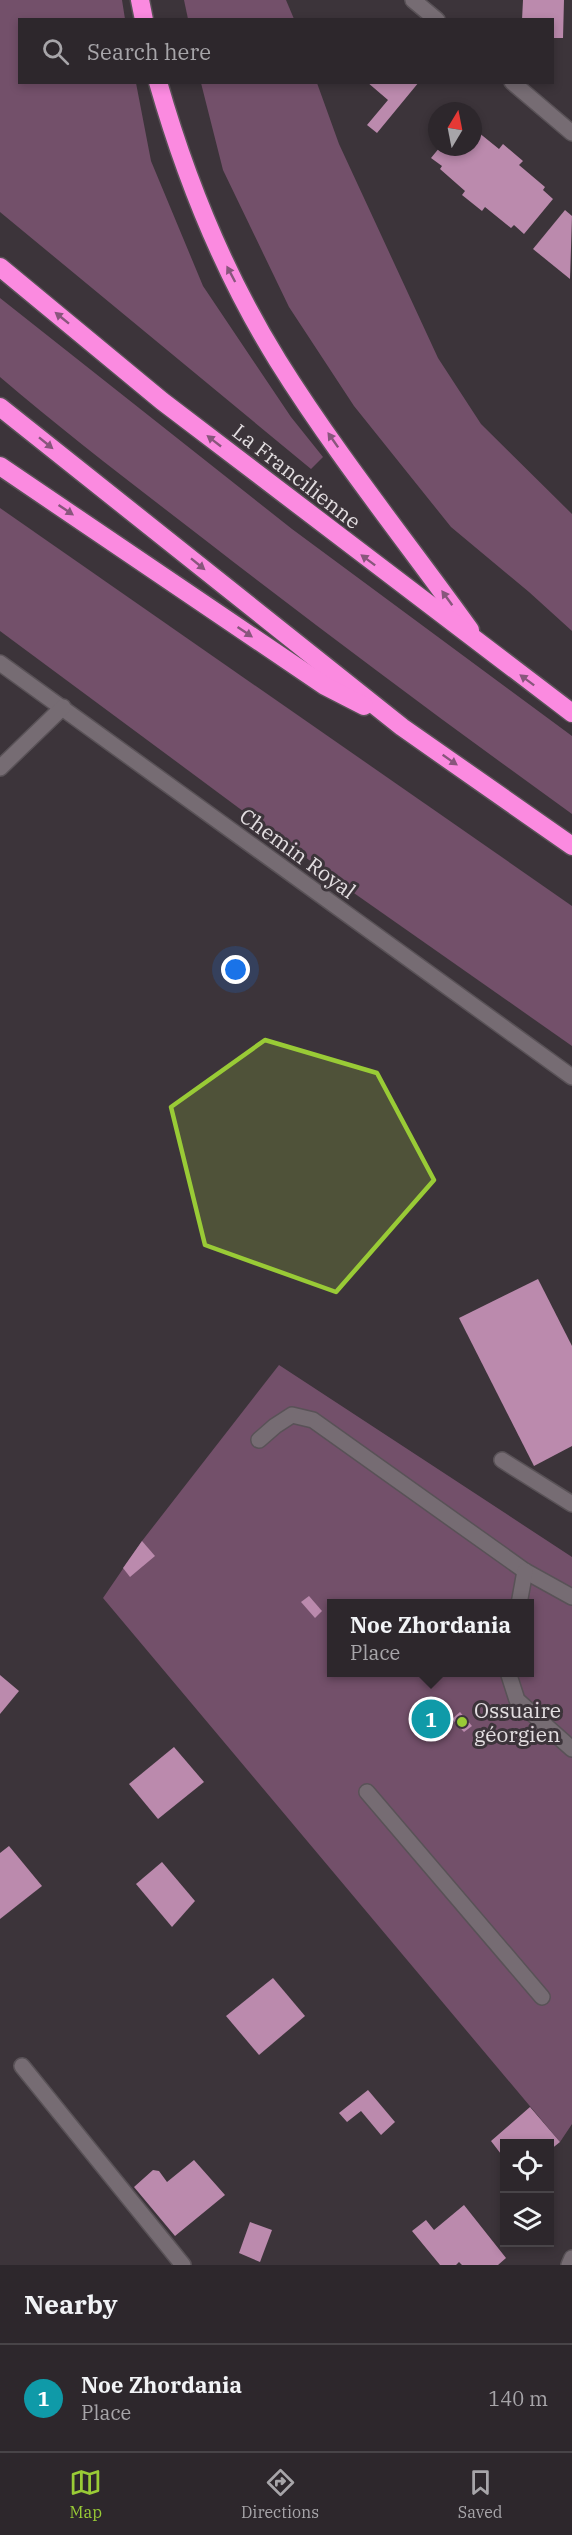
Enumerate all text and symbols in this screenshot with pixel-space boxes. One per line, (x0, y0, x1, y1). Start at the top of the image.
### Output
search box (18, 18, 554, 84)
icon: search (39, 35, 72, 68)
text: Search here (87, 37, 211, 66)
north arrow (428, 102, 482, 156)
one-way arrow (226, 266, 236, 283)
one-way arrow (54, 312, 70, 325)
street label: La Francilienne (227, 417, 367, 535)
one-way arrow (327, 433, 339, 449)
one-way arrow (206, 435, 221, 447)
one-way arrow (38, 436, 53, 449)
one-way arrow (57, 505, 74, 516)
one-way arrow (361, 554, 376, 566)
one-way arrow (191, 558, 206, 570)
one-way arrow (442, 591, 454, 606)
one-way arrow (236, 626, 252, 638)
one-way arrow (519, 674, 534, 686)
one-way arrow (442, 754, 458, 765)
street label: Chemin Royal (234, 801, 362, 905)
your location (221, 955, 250, 984)
popup (327, 1599, 534, 1677)
text: Noe Zhordania (350, 1610, 511, 1639)
text: Place (350, 1639, 400, 1666)
pin: 1 (412, 1696, 450, 1742)
place label: Ossuaire géorgien (474, 1696, 561, 1748)
marker: Ossuaire géorgien (455, 1715, 469, 1729)
map controls (500, 2139, 554, 2247)
button: locate (500, 2139, 554, 2193)
button: layers (500, 2193, 554, 2247)
text: Nearby (24, 2287, 118, 2321)
text: Noe Zhordania (81, 2370, 242, 2399)
text: 1 (38, 2385, 50, 2412)
text: 140 m (488, 2385, 548, 2412)
text: Place (81, 2399, 131, 2426)
tab: Map (69, 2466, 102, 2522)
tab: Directions (241, 2466, 319, 2522)
tab: Saved (458, 2466, 503, 2522)

